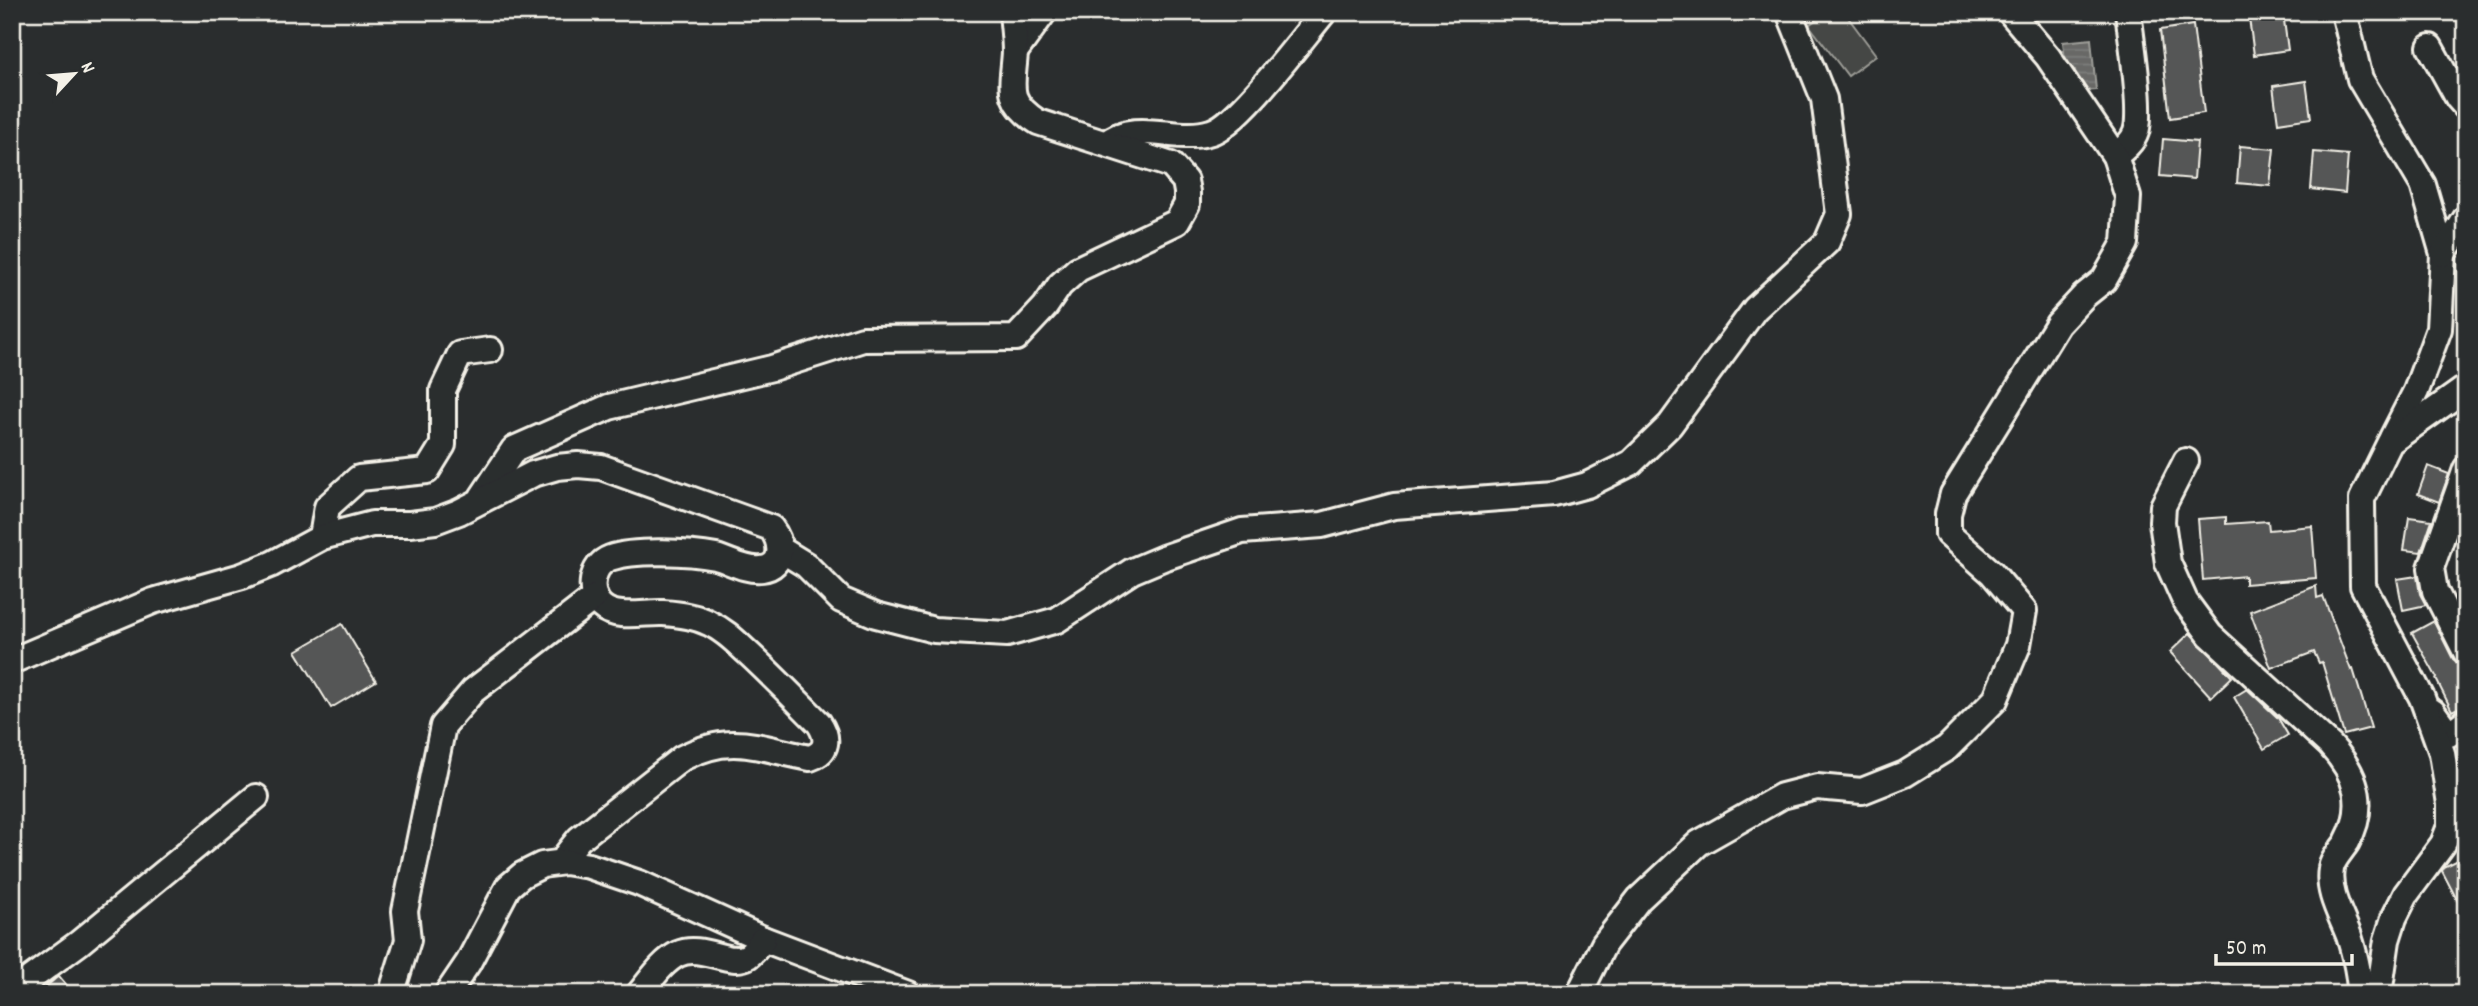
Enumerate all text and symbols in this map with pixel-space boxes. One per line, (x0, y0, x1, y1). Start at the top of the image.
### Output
north arrow (38, 38, 108, 108)
text: N (72, 58, 100, 78)
scale bar (2216, 922, 2352, 966)
text: 50 m (2226, 935, 2266, 965)

